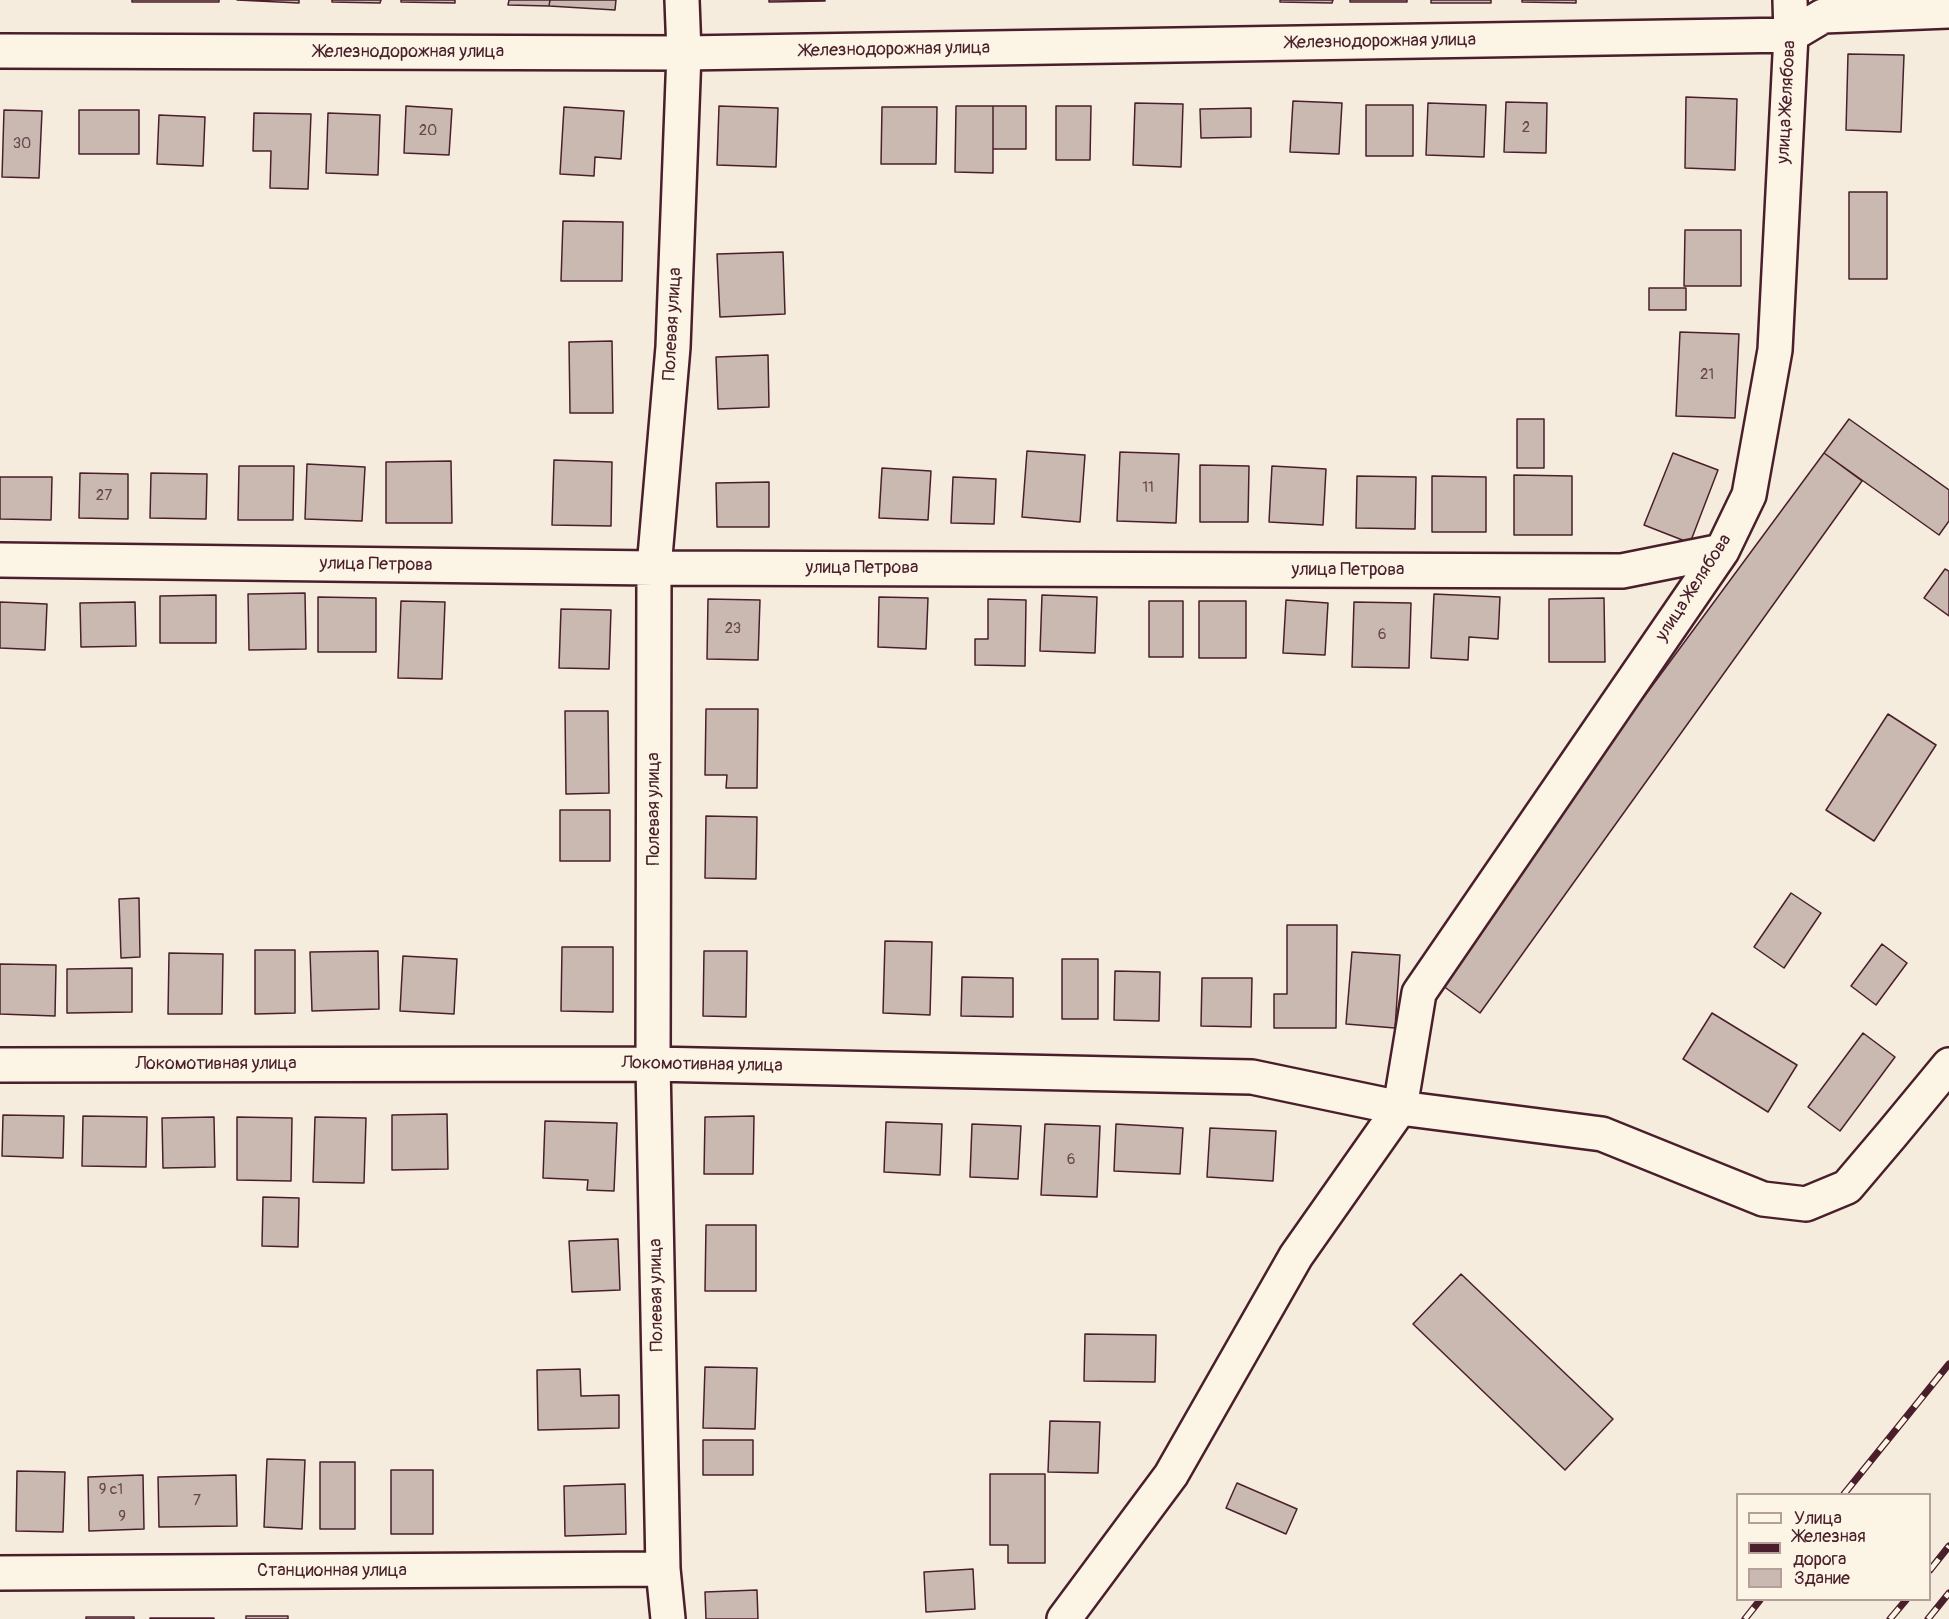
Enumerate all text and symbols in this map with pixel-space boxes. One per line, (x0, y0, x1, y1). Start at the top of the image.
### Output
street label: Железнодорожная улица (1286, 30, 1476, 54)
street label: Железнодорожная улица (800, 38, 990, 62)
street label: улица Желябова (1773, 40, 1801, 164)
street label: Железнодорожная улица (314, 41, 504, 63)
house number: 2 (1522, 119, 1530, 137)
house number: 20 (419, 122, 437, 140)
house number: 30 (13, 135, 31, 153)
street label: Полевая улица (659, 267, 687, 381)
house number: 21 (1700, 366, 1714, 384)
house number: 11 (1142, 479, 1154, 497)
house number: 27 (96, 487, 112, 505)
street label: улица Желябова (1651, 530, 1737, 646)
street label: улица Петрова (319, 553, 433, 577)
street label: улица Петрова (806, 557, 918, 579)
street label: улица Петрова (1292, 559, 1404, 581)
house number: 23 (725, 620, 741, 638)
house number: 6 (1378, 626, 1386, 644)
street label: Полевая улица (643, 752, 665, 866)
street label: Локомотивная улица (135, 1053, 297, 1075)
street label: Локомотивная улица (621, 1053, 783, 1077)
house number: 6 (1067, 1151, 1075, 1169)
street label: Полевая улица (645, 1238, 669, 1352)
house number: 9 с1 (99, 1481, 123, 1499)
house number: 7 (193, 1492, 201, 1510)
legend (1736, 1493, 1931, 1601)
text: Улица (1794, 1507, 1842, 1530)
house number: 9 (118, 1508, 126, 1526)
text: Железная дорога (1793, 1525, 1866, 1571)
street label: Станционная улица (257, 1560, 407, 1582)
text: Здание (1794, 1567, 1850, 1590)

